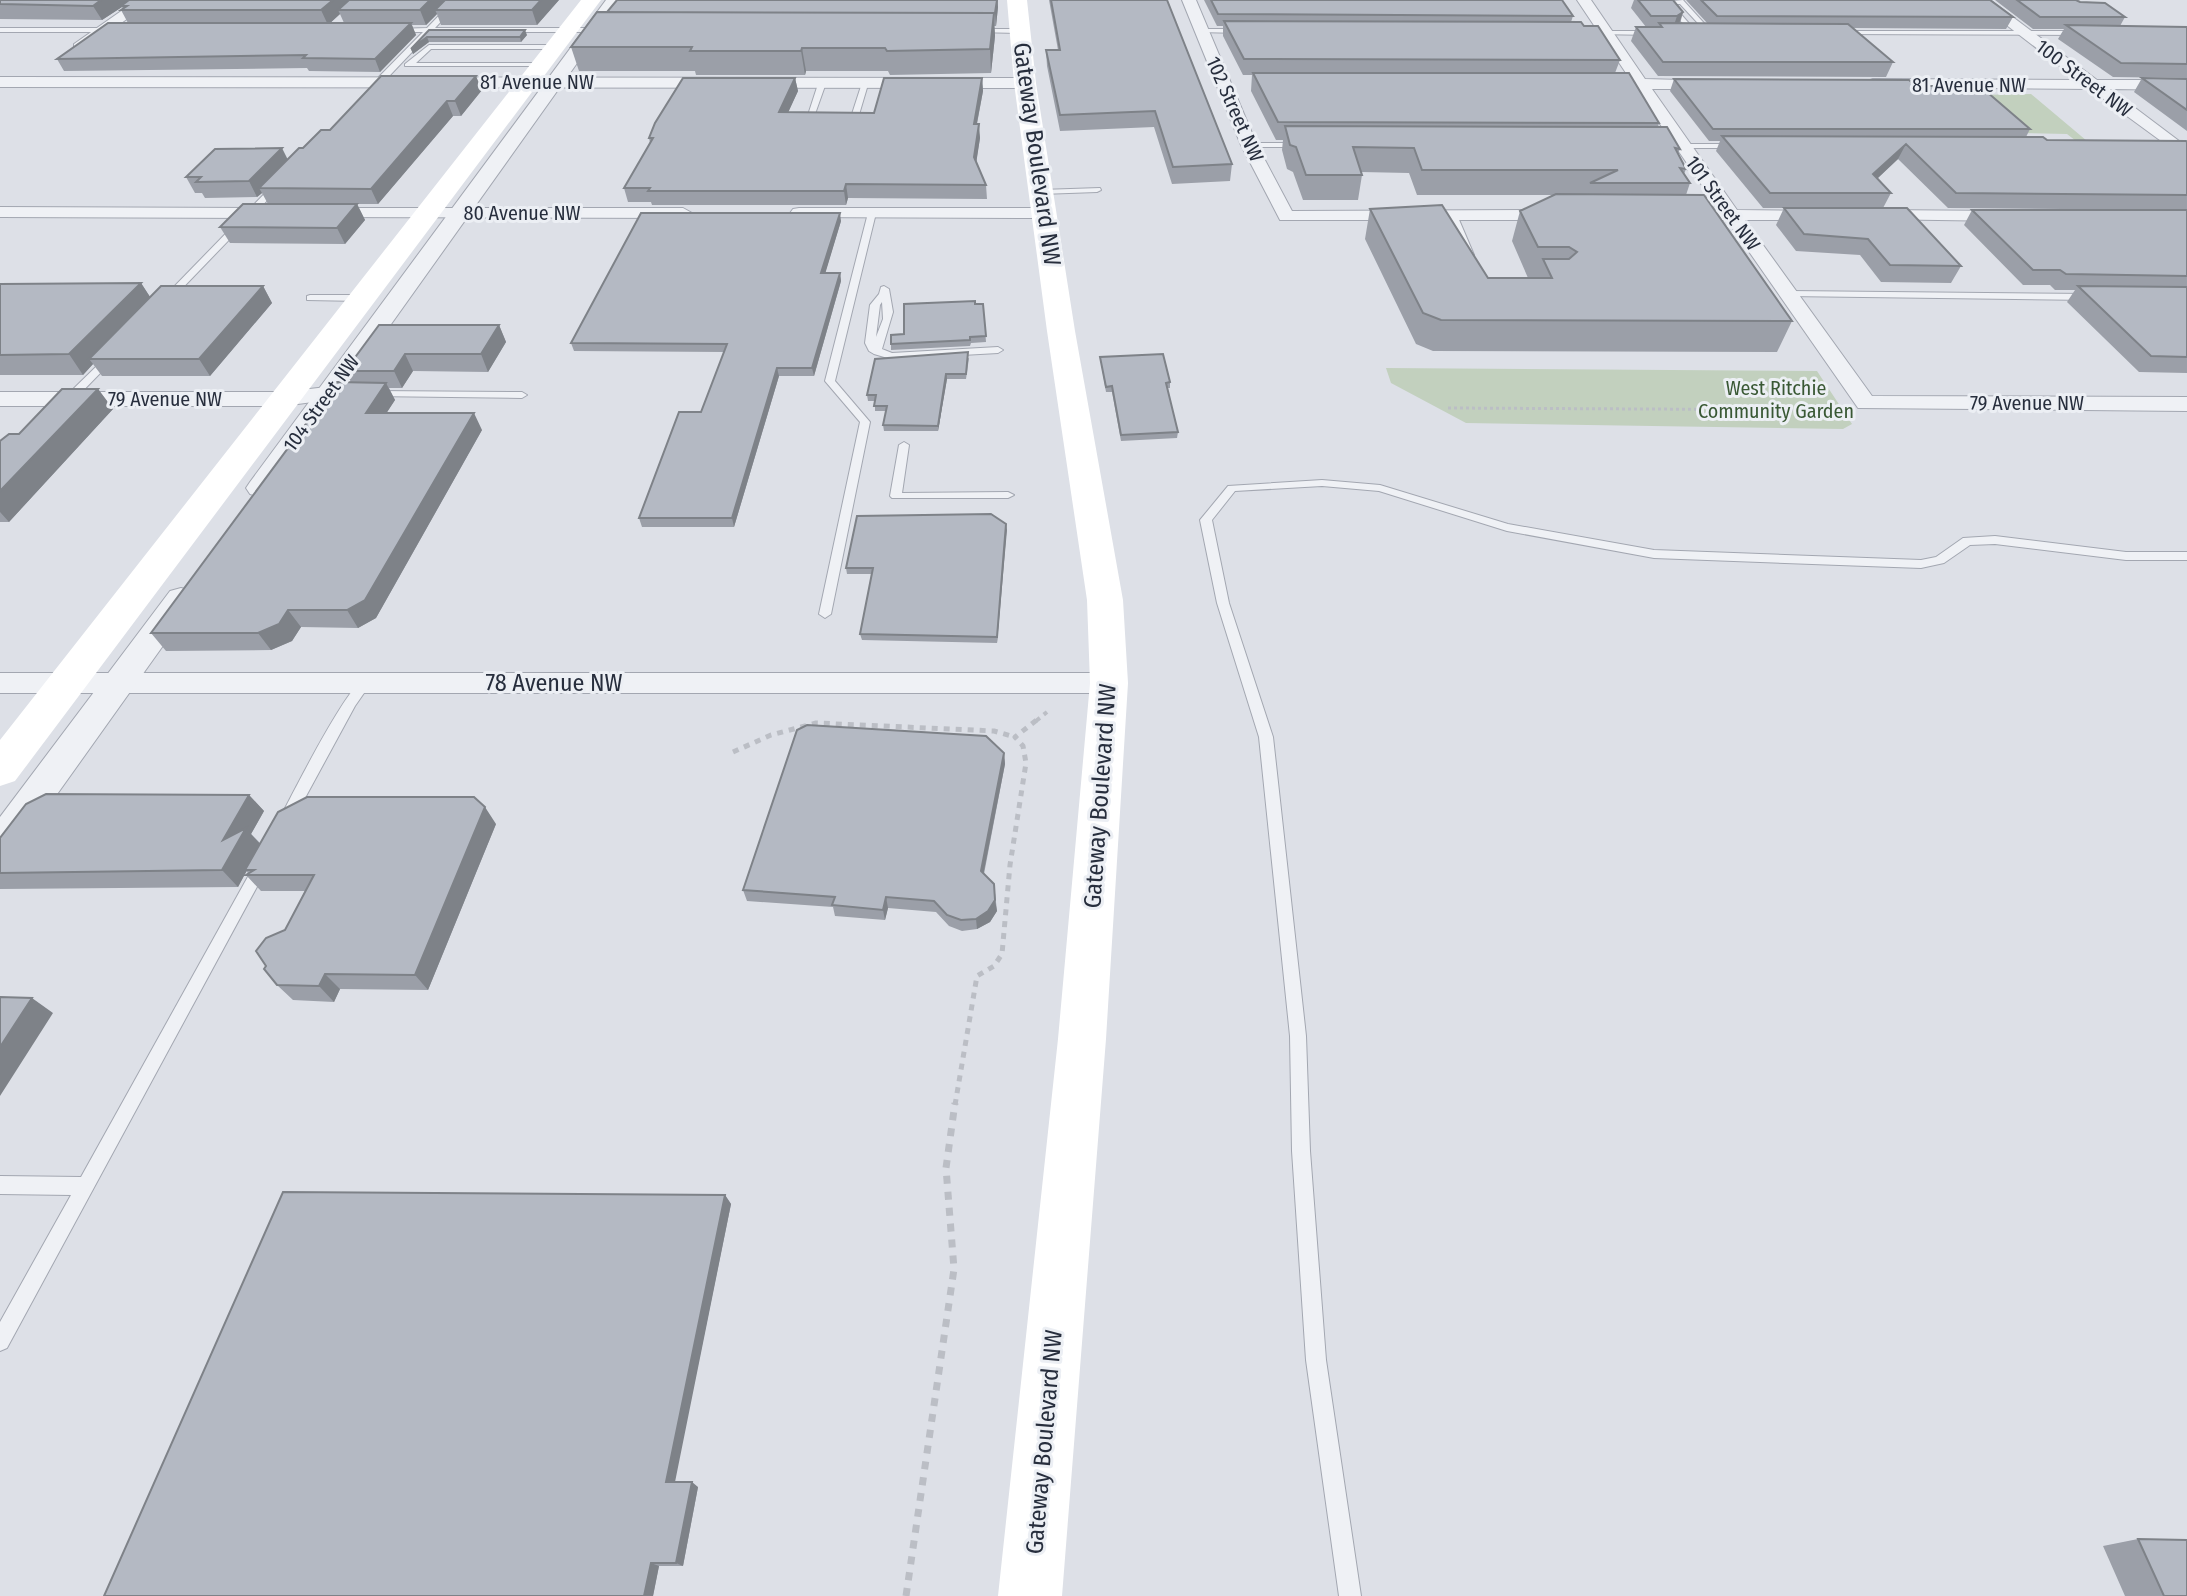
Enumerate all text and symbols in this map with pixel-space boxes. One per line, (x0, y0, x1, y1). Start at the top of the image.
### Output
street label: 100 Street NW (2031, 34, 2137, 122)
street label: Gateway Boulevard NW (1007, 41, 1067, 267)
street label: 102 Street NW (1201, 53, 1269, 165)
street label: 81 Avenue NW (480, 70, 594, 94)
street label: 81 Avenue NW (1912, 73, 2026, 97)
street label: 101 Street NW (1681, 151, 1765, 255)
street label: 80 Avenue NW (463, 201, 581, 225)
street label: 104 Street NW (278, 350, 364, 456)
park label: West Ritchie Community Garden (1698, 376, 1854, 423)
street label: 79 Avenue NW (108, 387, 222, 411)
street label: 79 Avenue NW (1970, 391, 2084, 415)
street label: 78 Avenue NW (485, 669, 623, 697)
street label: Gateway Boulevard NW (1078, 683, 1122, 909)
street label: Gateway Boulevard NW (1020, 1329, 1068, 1555)

